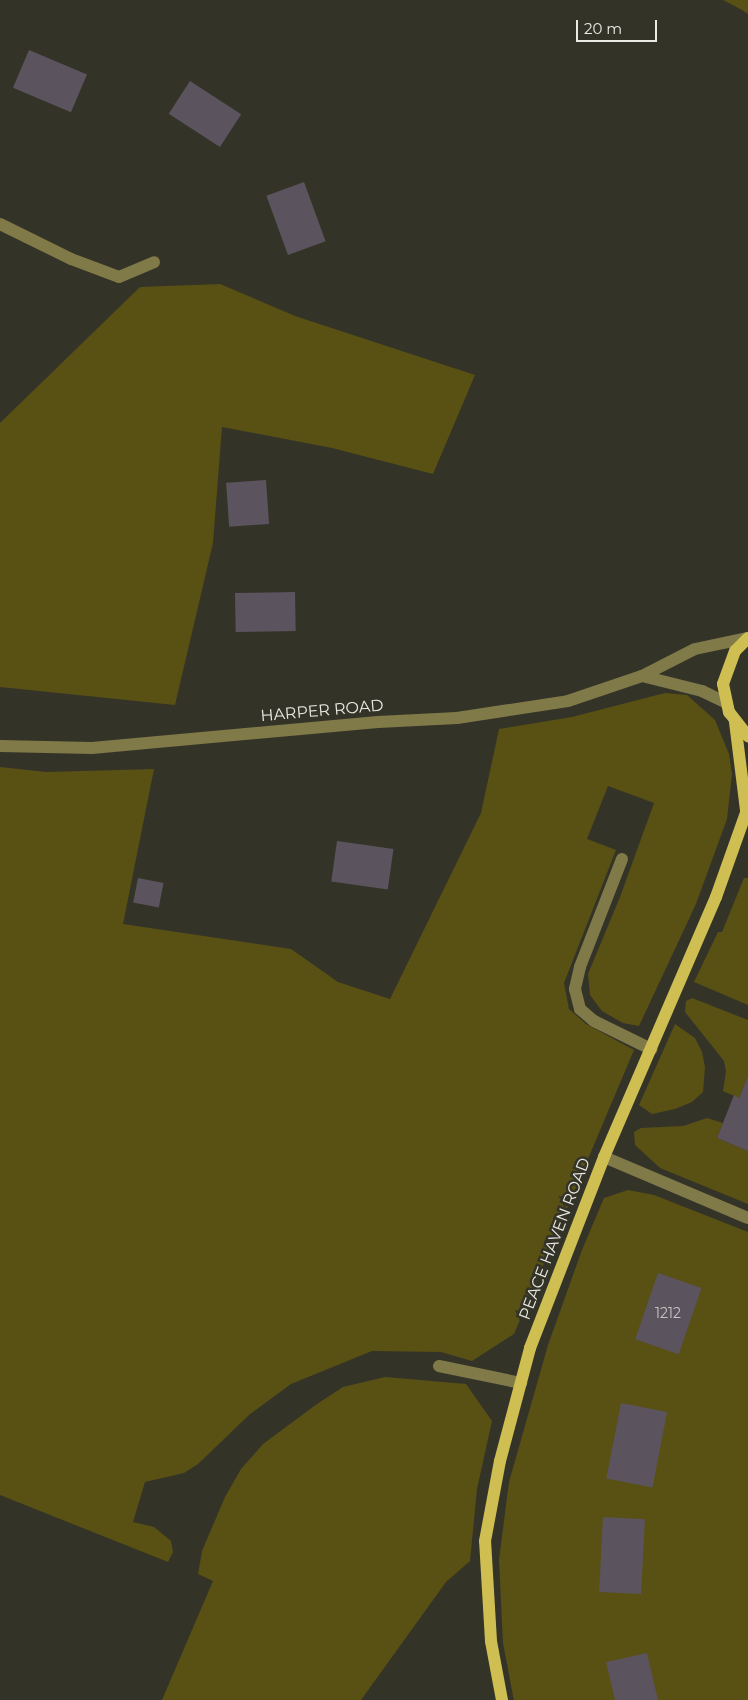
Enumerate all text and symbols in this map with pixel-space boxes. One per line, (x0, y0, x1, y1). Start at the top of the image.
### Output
scale bar (578, 10, 659, 42)
text: 20 m (584, 19, 622, 38)
street label: HARPER ROAD (260, 696, 384, 726)
street label: PEACE HAVEN ROAD (515, 1155, 595, 1323)
house number: 1212 (655, 1305, 681, 1321)

